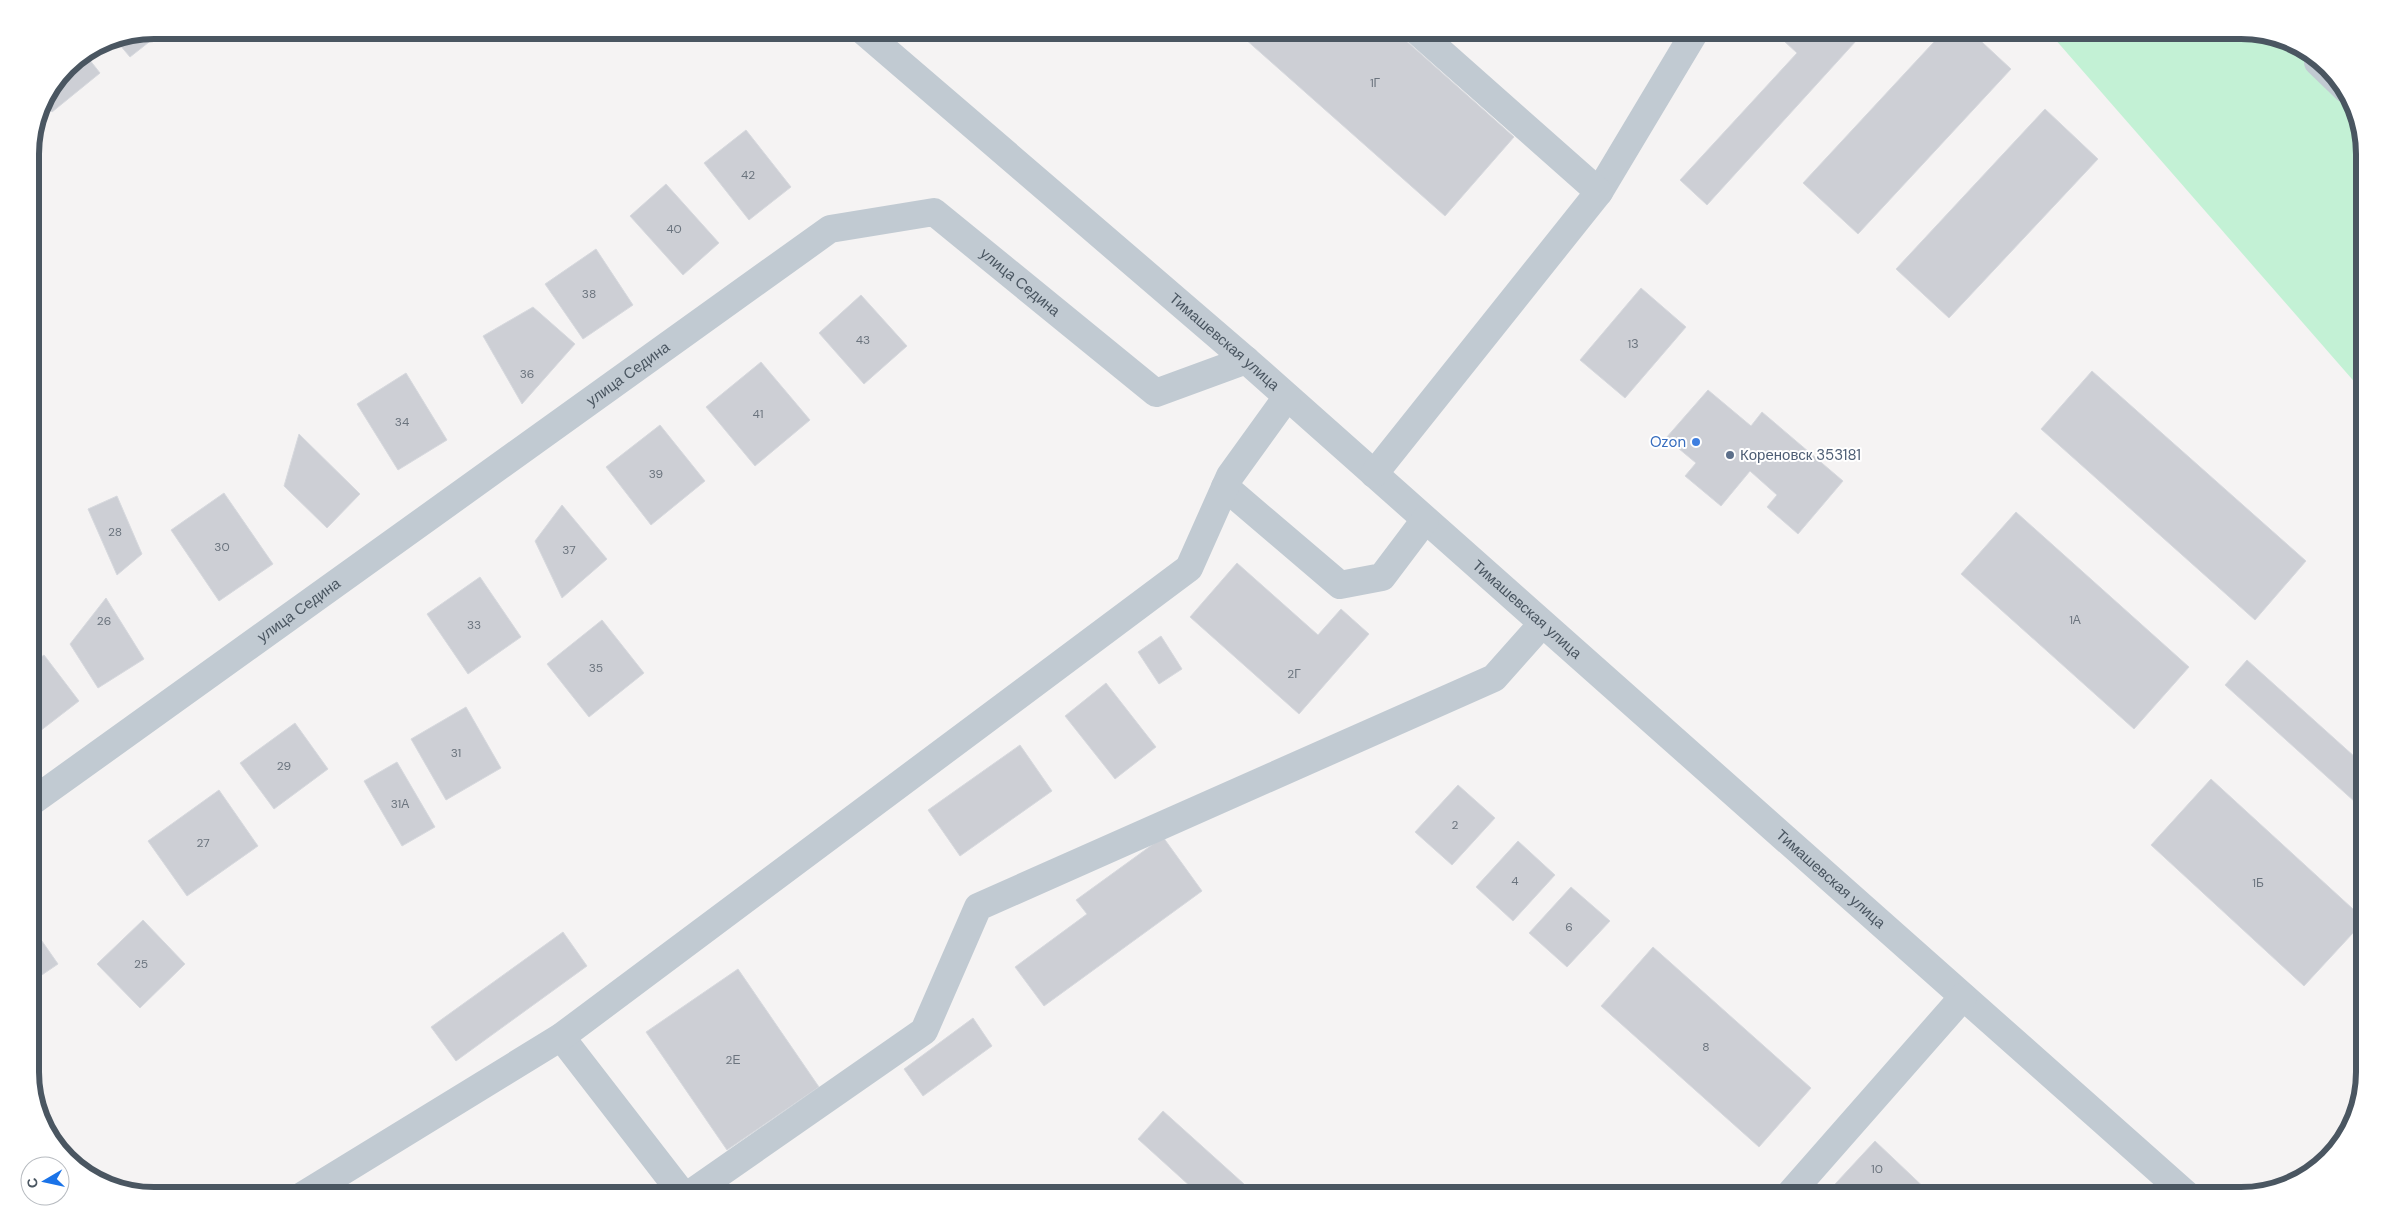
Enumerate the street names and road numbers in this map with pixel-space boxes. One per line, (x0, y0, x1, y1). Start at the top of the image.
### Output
street label: улица Седина (976, 243, 1065, 321)
street label: Тимашевская улица (1165, 288, 1284, 396)
street label: улица Седина (582, 337, 674, 411)
street label: Тимашевская улица (1468, 555, 1586, 664)
street label: улица Седина (253, 573, 345, 647)
street label: Тимашевская улица (1772, 825, 1890, 933)

